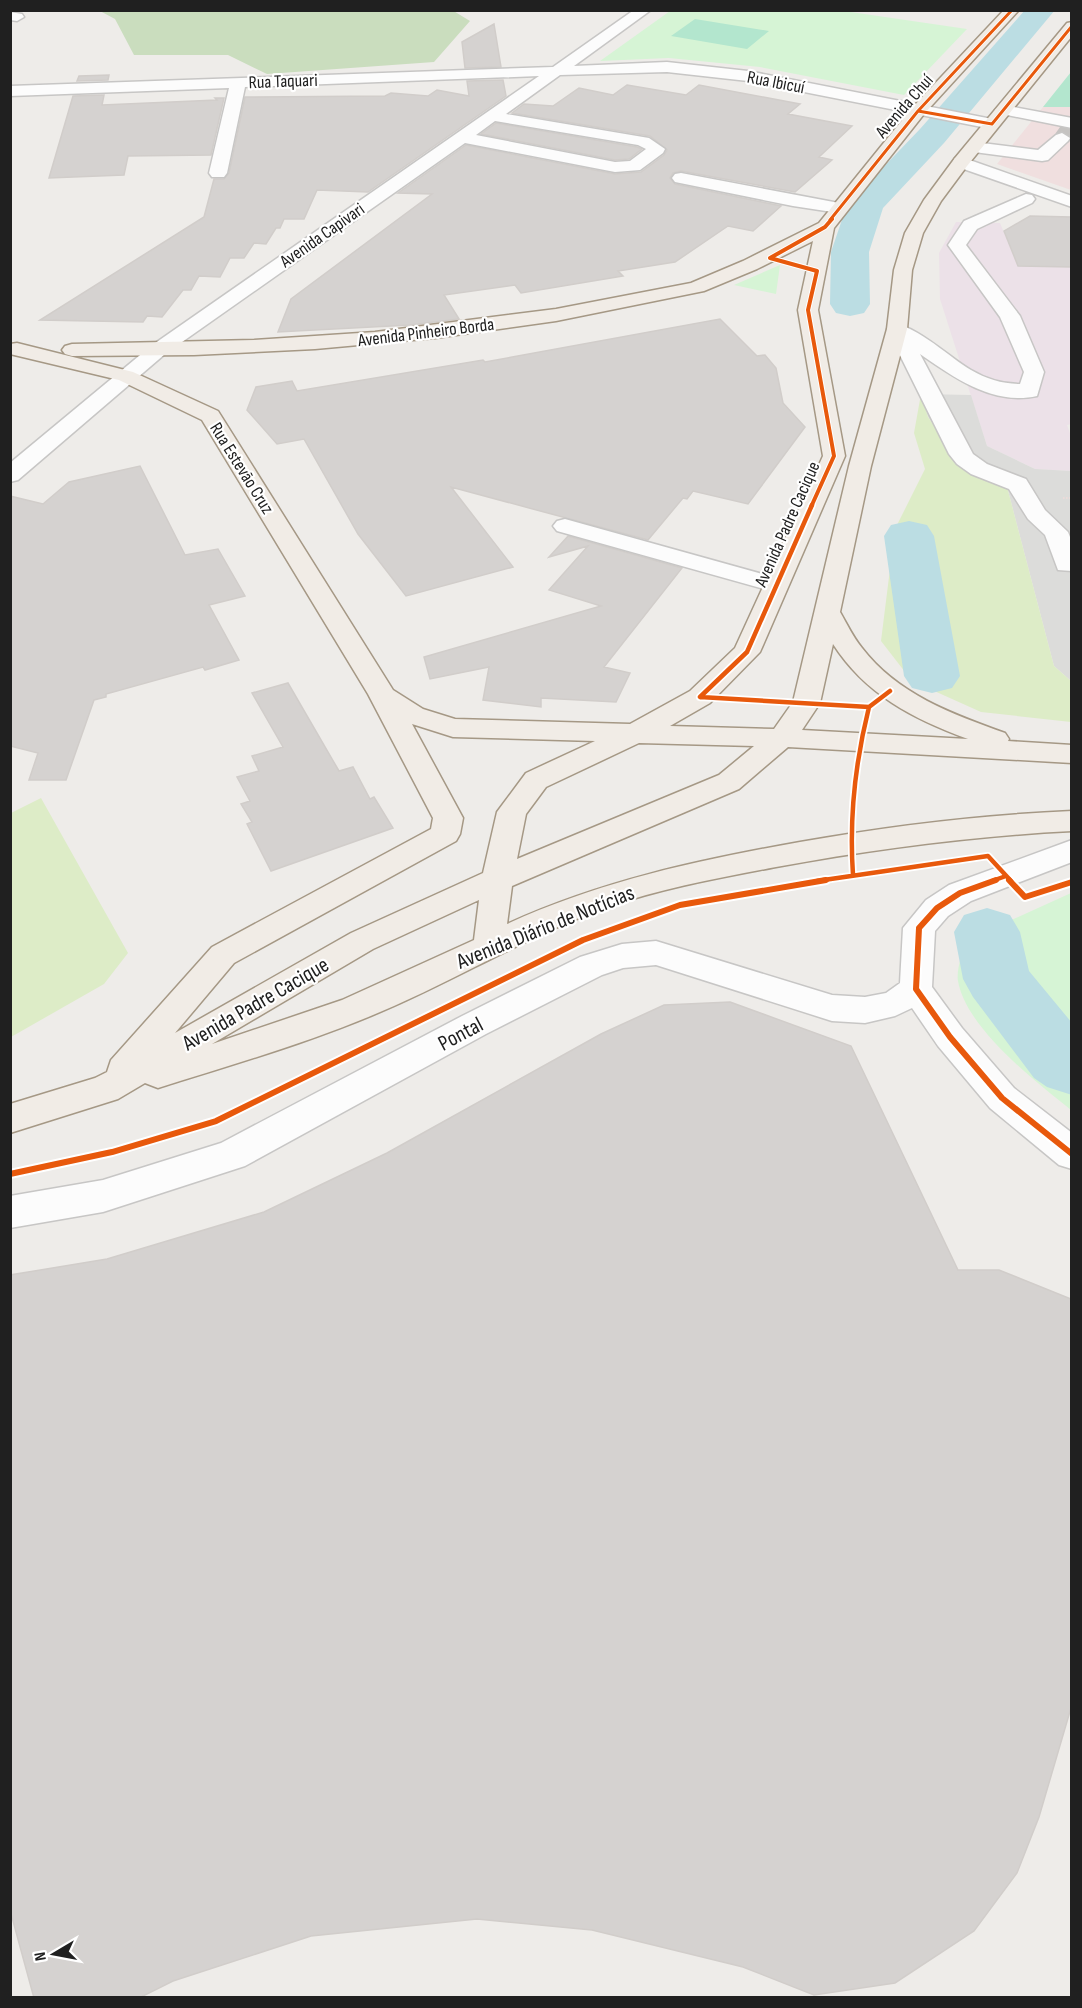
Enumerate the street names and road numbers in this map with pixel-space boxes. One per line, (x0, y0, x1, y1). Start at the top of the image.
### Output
street label: Rua Ibicuí (745, 67, 807, 98)
street label: Rua Taquari (248, 70, 318, 93)
street label: Avenida Chuí (870, 70, 938, 143)
street label: Avenida Capivari (275, 199, 369, 273)
street label: Avenida Pinheiro Borda (356, 314, 495, 351)
street label: Rua Estevão Cruz (205, 419, 278, 518)
street label: Avenida Padre Cacique (750, 458, 824, 591)
street label: Avenida Diário de Notícias (452, 879, 638, 976)
street label: Avenida Padre Cacique (177, 951, 334, 1058)
street label: Pontal (434, 1011, 488, 1057)

